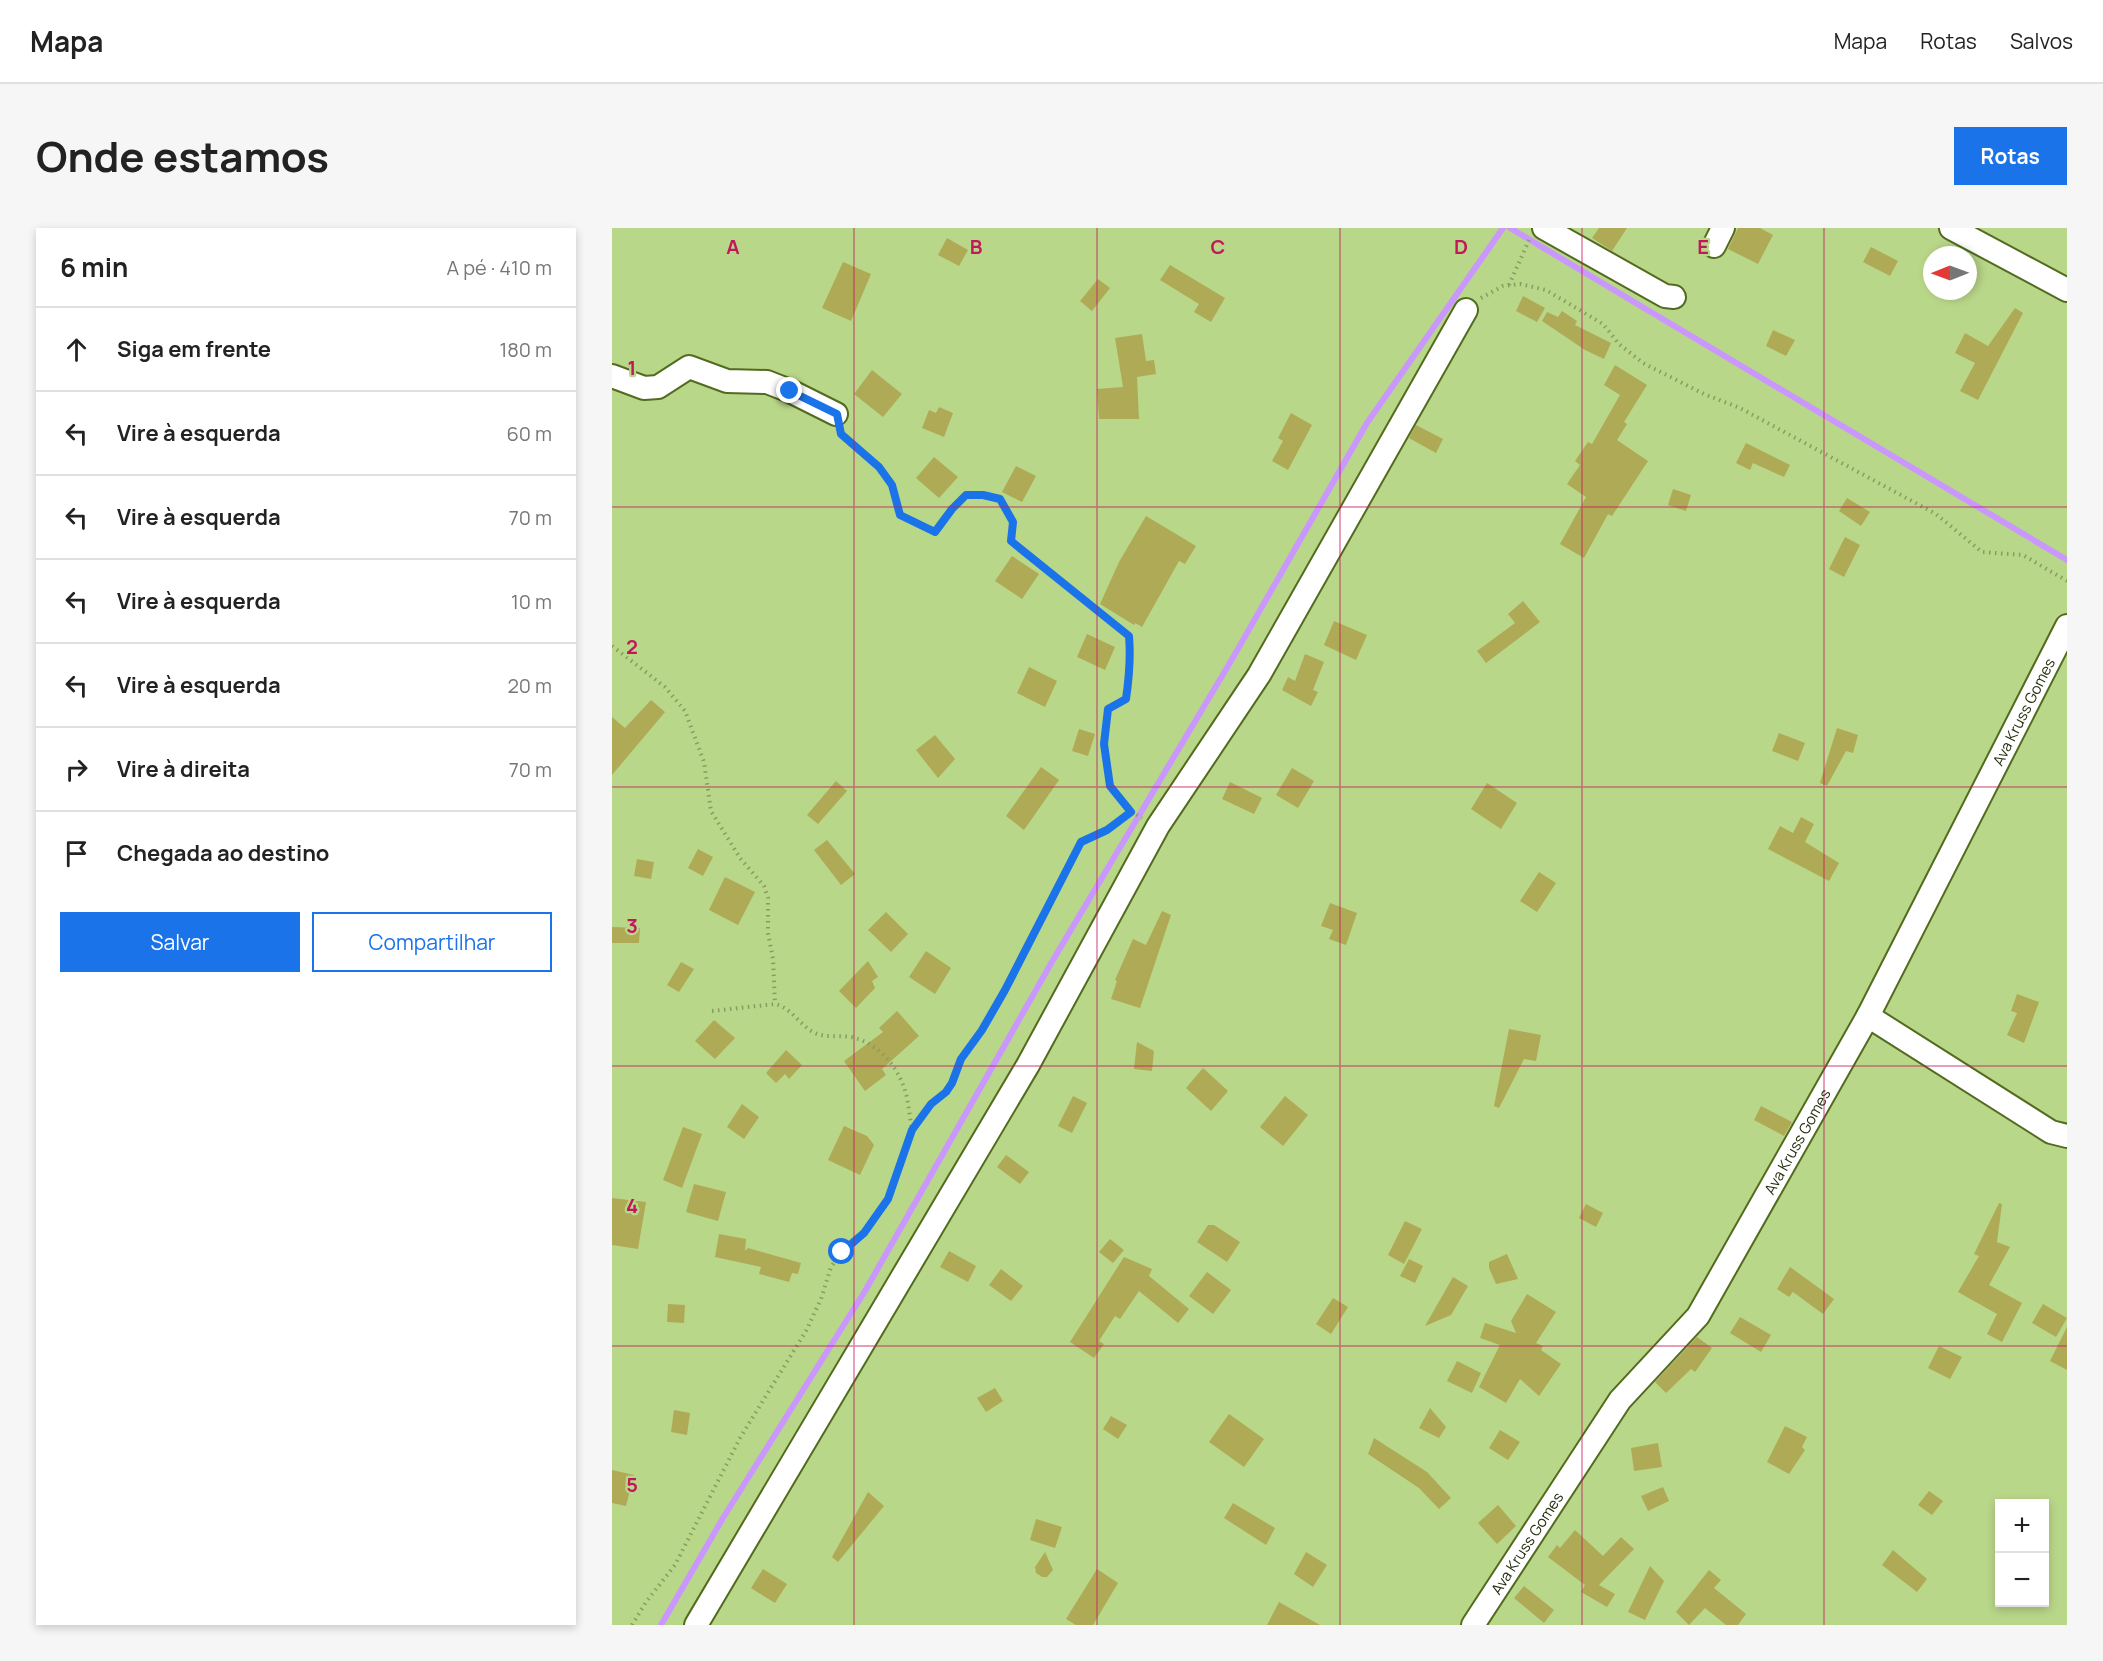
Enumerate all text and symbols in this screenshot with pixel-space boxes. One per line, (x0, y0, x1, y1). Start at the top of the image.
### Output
text: Mapa (30, 22, 103, 60)
text: Mapa (1834, 27, 1887, 55)
text: Rotas (1920, 27, 1977, 55)
text: Salvos (2010, 27, 2073, 55)
text: Onde estamos (36, 127, 329, 185)
button: Rotas (1954, 127, 2067, 185)
text: A (726, 233, 740, 260)
text: B (970, 233, 983, 260)
text: C (1211, 233, 1225, 260)
text: D (1454, 233, 1468, 260)
text: E (1697, 233, 1709, 260)
north arrow (1923, 246, 1977, 300)
text: 6 min (60, 249, 128, 285)
text: A pé · 410 m (447, 254, 552, 281)
icon: ahead (60, 333, 93, 366)
text: Siga em frente (117, 334, 271, 364)
text: 180 m (499, 336, 552, 363)
text: 1 (628, 354, 636, 381)
route end (776, 377, 802, 403)
icon: left (60, 417, 93, 450)
text: Vire à esquerda (117, 418, 281, 448)
text: 60 m (506, 420, 552, 447)
icon: left (60, 501, 93, 534)
text: Vire à esquerda (117, 502, 281, 532)
text: 70 m (509, 504, 552, 531)
icon: left (60, 585, 93, 618)
text: Vire à esquerda (117, 586, 281, 616)
text: 10 m (511, 588, 552, 615)
text: 2 (626, 633, 638, 660)
street label: Ava Kruss Gomes (1987, 654, 2060, 769)
icon: left (60, 669, 93, 702)
text: Vire à esquerda (117, 670, 281, 700)
text: 20 m (507, 672, 552, 699)
icon: right (60, 753, 93, 786)
text: Vire à direita (117, 754, 250, 784)
text: 70 m (509, 756, 552, 783)
icon: arrive (60, 837, 93, 870)
text: Chegada ao destino (117, 838, 329, 868)
button: Salvar (60, 912, 300, 972)
button: Compartilhar (312, 912, 552, 972)
text: 3 (626, 912, 638, 939)
street label: Ava Kruss Gomes (1759, 1085, 1835, 1198)
text: 4 (626, 1192, 638, 1219)
route start (828, 1238, 854, 1264)
text: 5 (626, 1471, 638, 1498)
street label: Ava Kruss Gomes (1485, 1488, 1568, 1598)
map controls (1995, 1499, 2049, 1607)
button: + (1995, 1499, 2049, 1553)
button: − (1995, 1553, 2049, 1607)

